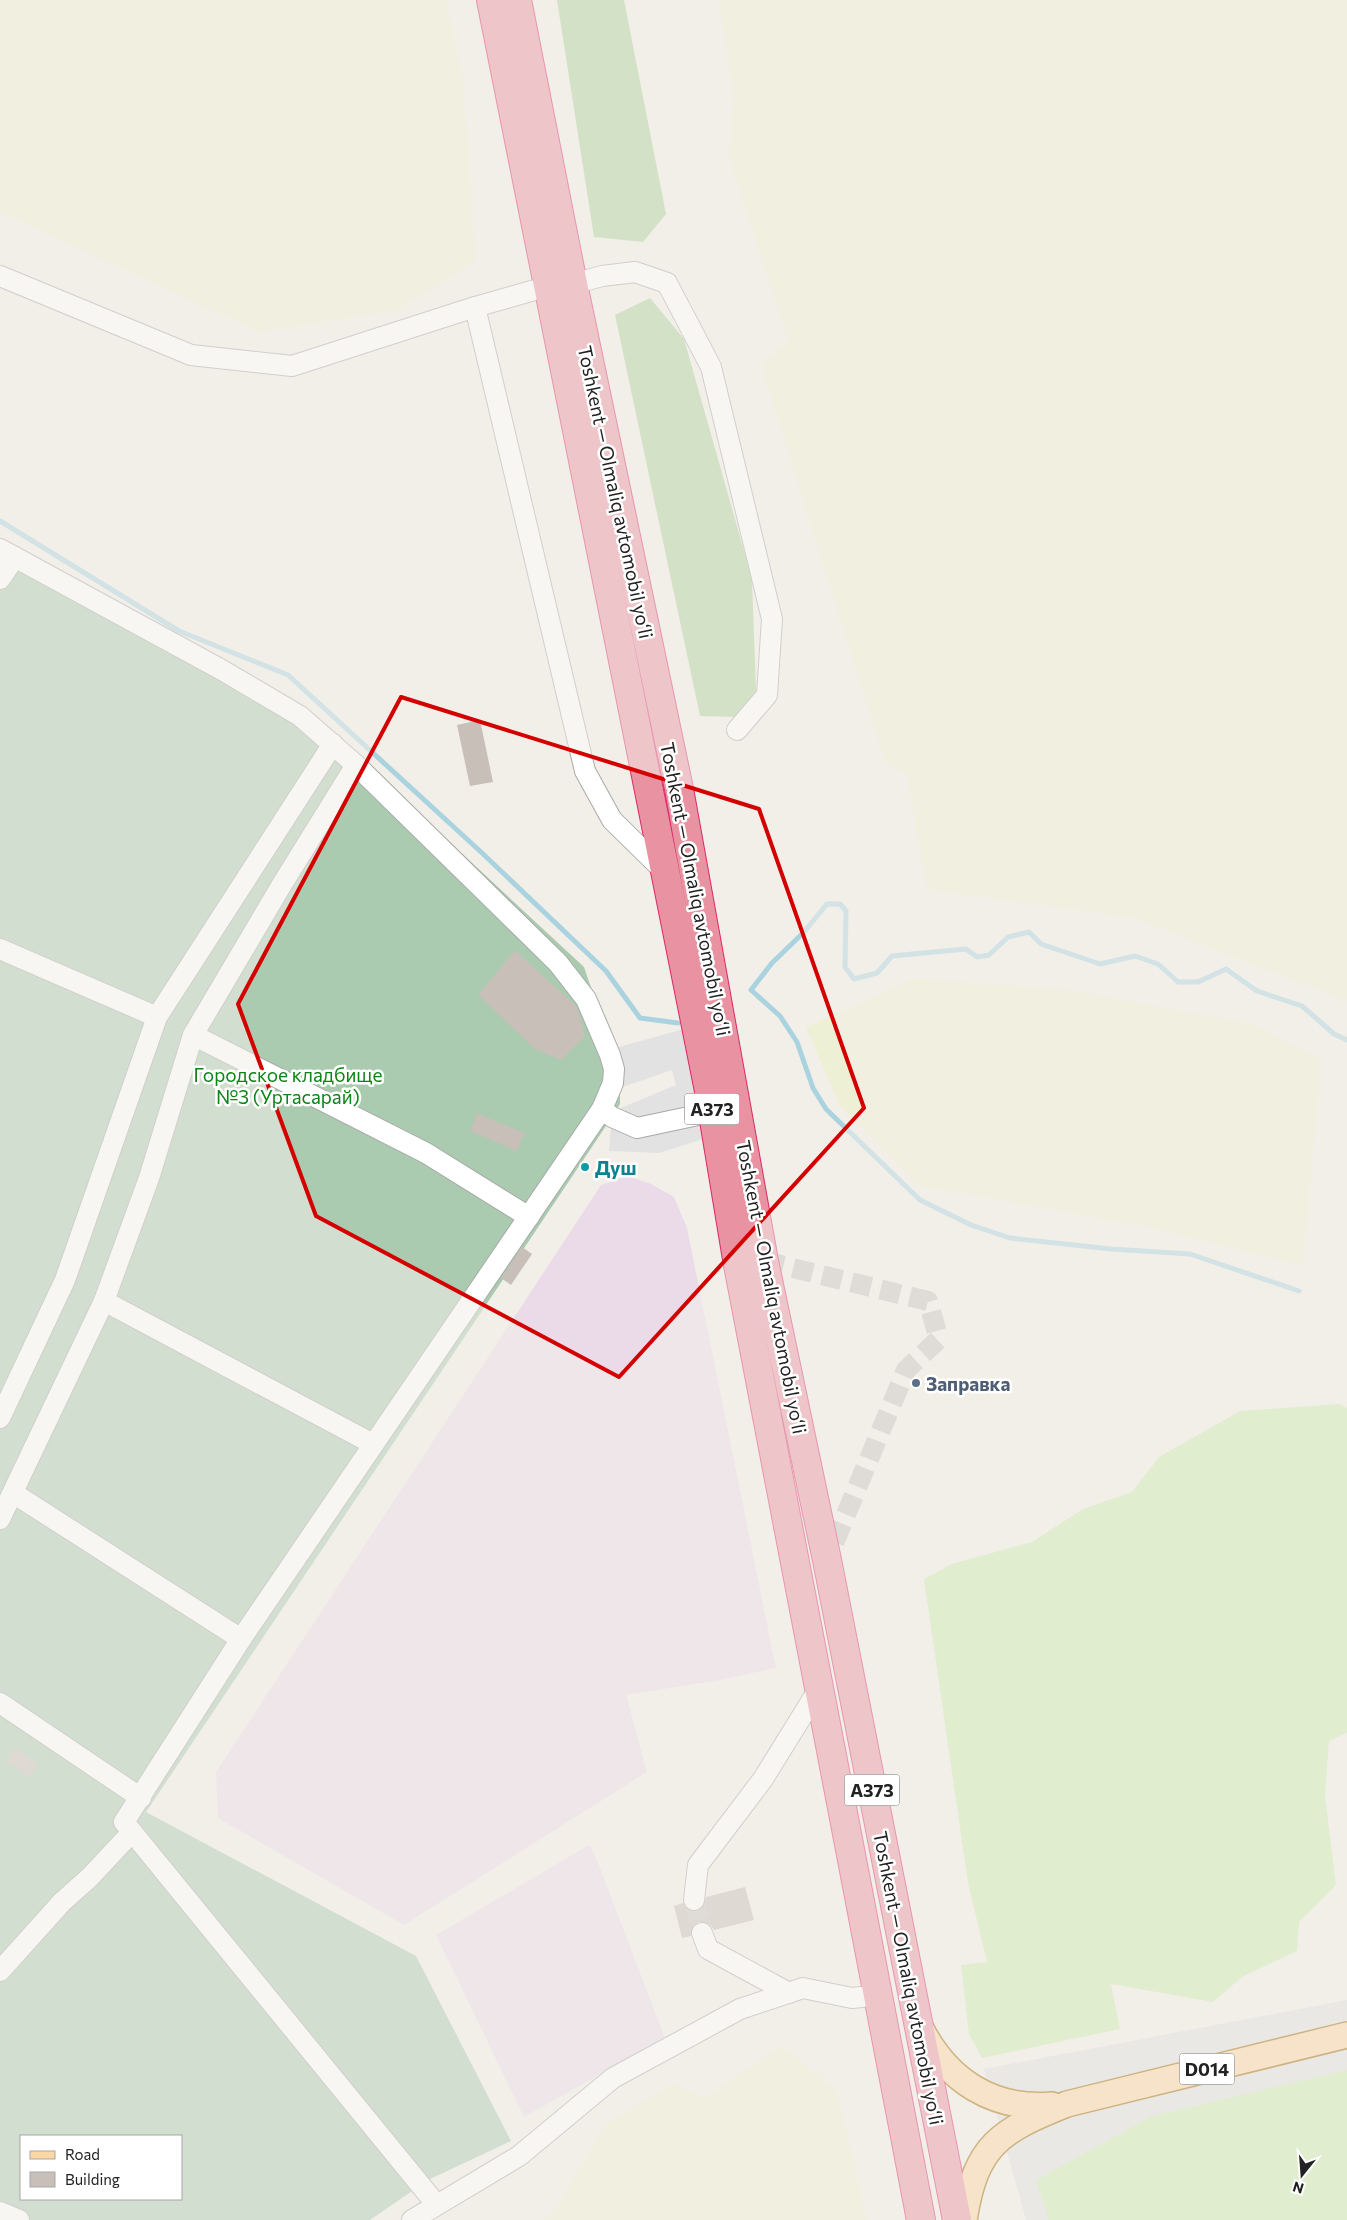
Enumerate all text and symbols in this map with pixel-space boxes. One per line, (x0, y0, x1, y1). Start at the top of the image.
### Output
street label: Toshkent — Olmaliq avtomobil yo‘li (574, 343, 658, 641)
street label: Toshkent — Olmaliq avtomobil yo‘li (656, 740, 736, 1038)
park label: Городское кладбище №3 (Уртасарай) (194, 1063, 382, 1108)
road number: A373 (684, 1094, 740, 1124)
street label: Toshkent — Olmaliq avtomobil yo‘li (732, 1138, 812, 1436)
place label: Душ (595, 1156, 637, 1179)
marker: Душ (579, 1161, 591, 1173)
place label: Заправка (926, 1372, 1010, 1395)
marker: Заправка (910, 1377, 922, 1389)
road number: A373 (844, 1774, 900, 1806)
street label: Toshkent — Olmaliq avtomobil yo‘li (869, 1829, 949, 2127)
road number: D014 (1180, 2054, 1234, 2084)
legend (20, 2135, 182, 2200)
text: Road (65, 2145, 100, 2163)
north arrow (1277, 2150, 1327, 2200)
text: Building (65, 2170, 120, 2188)
text: N (1291, 2178, 1306, 2198)

